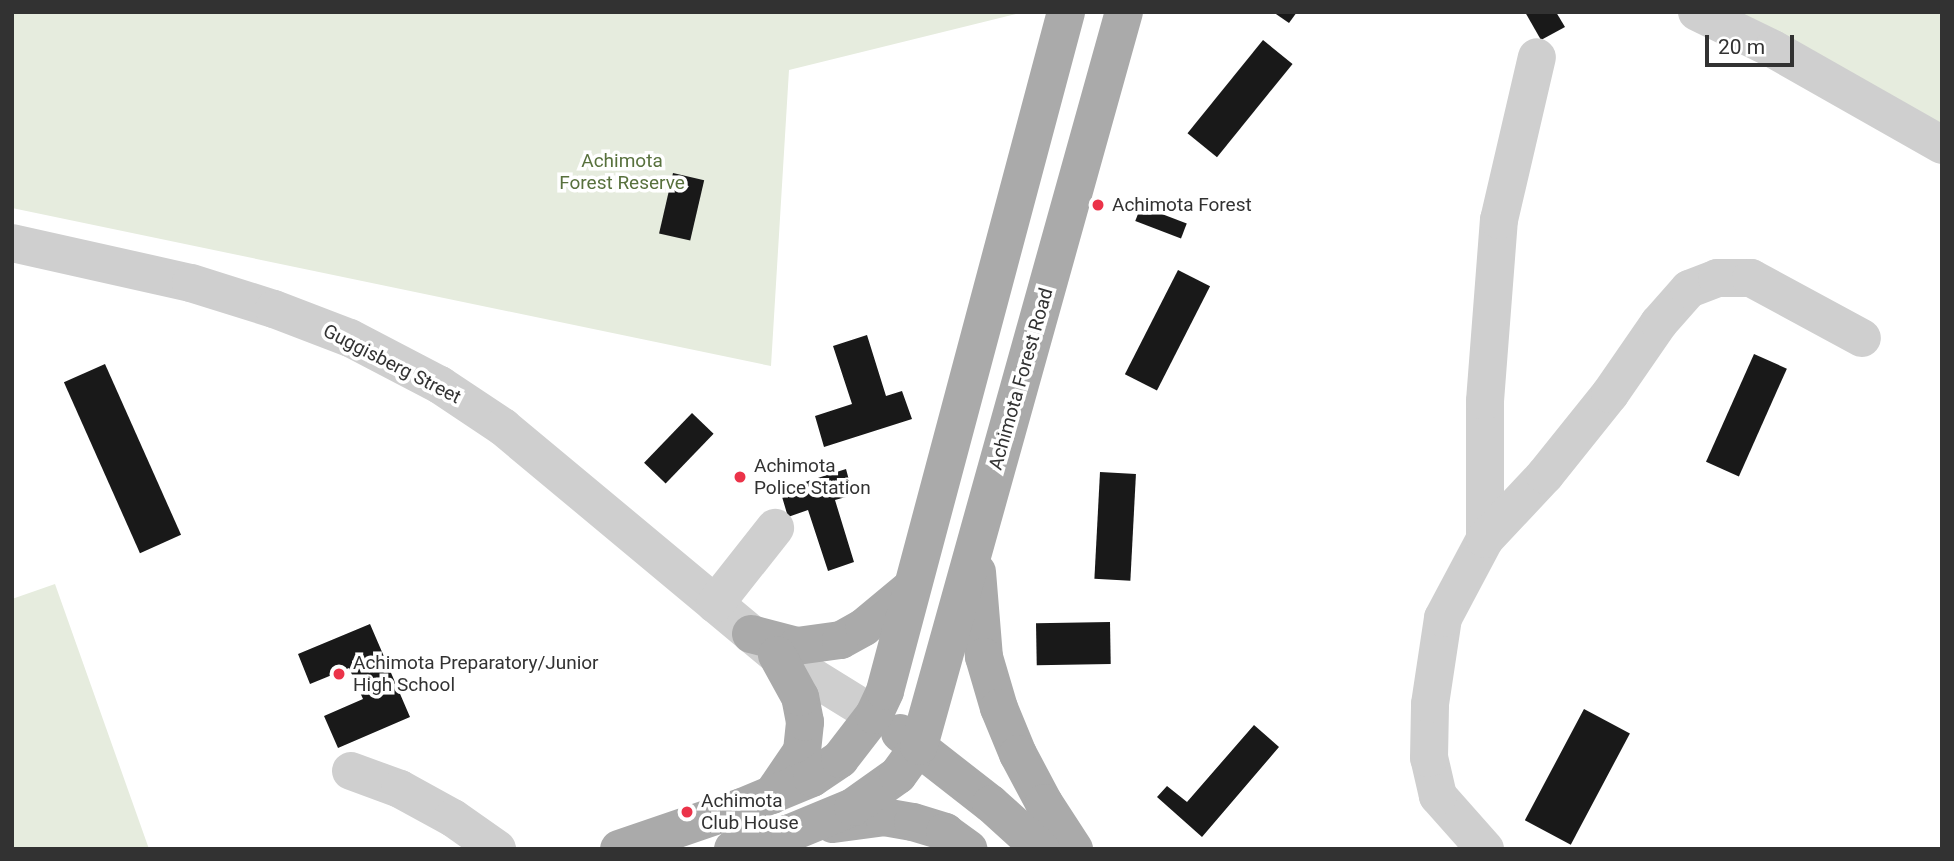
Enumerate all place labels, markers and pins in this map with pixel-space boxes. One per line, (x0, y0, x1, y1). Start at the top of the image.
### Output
place label: Achimota Forest (1112, 194, 1252, 216)
marker: Achimota Forest (1090, 197, 1106, 213)
place label: Achimota Police Station (754, 455, 871, 499)
marker: Achimota Police Station (732, 469, 748, 485)
place label: Achimota Preparatory/Junior High School (353, 652, 599, 696)
marker: Achimota Preparatory/Junior High School (331, 666, 347, 682)
place label: Achimota Club House (701, 790, 799, 834)
marker: Achimota Club House (679, 804, 695, 820)

